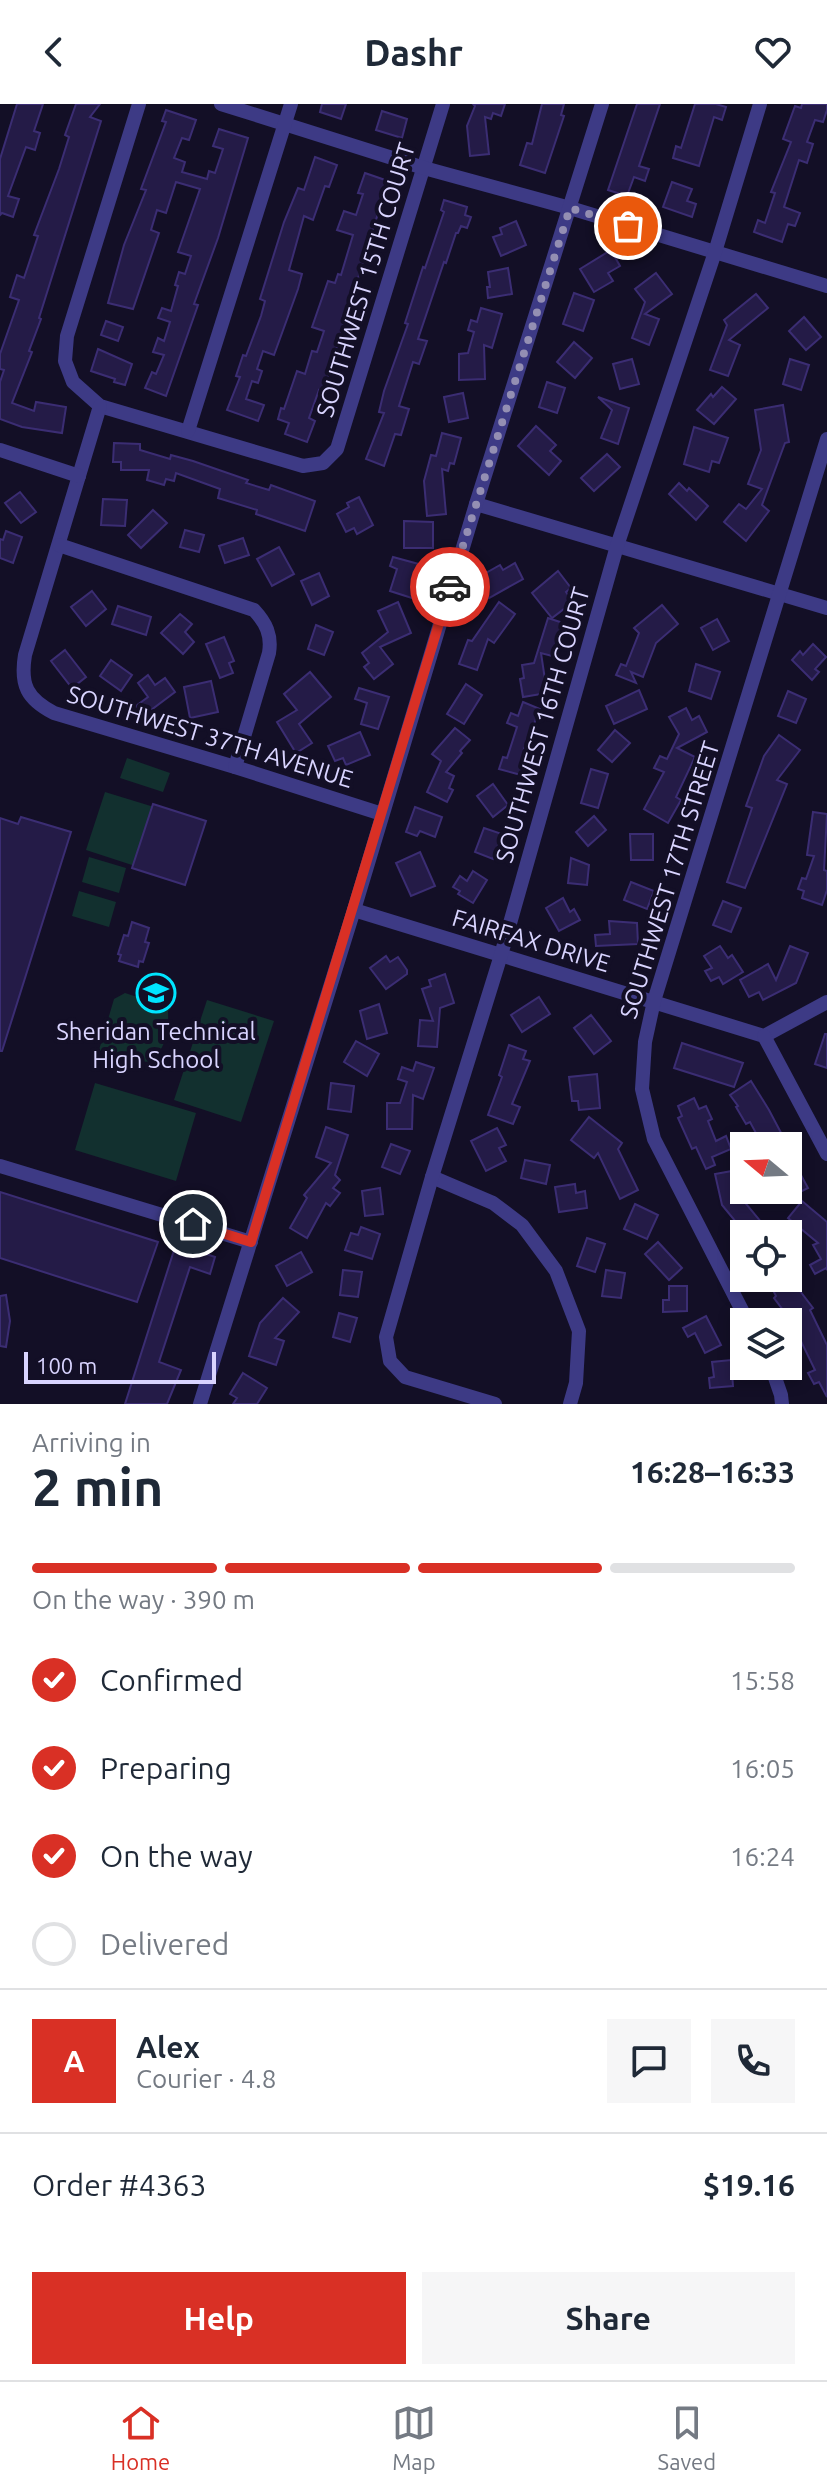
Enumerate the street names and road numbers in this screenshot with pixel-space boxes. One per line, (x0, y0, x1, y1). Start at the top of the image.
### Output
street label: SOUTHWEST 15TH COURT (311, 140, 420, 420)
street label: SOUTHWEST 16TH COURT (490, 584, 595, 866)
street label: SOUTHWEST 37TH AVENUE (64, 680, 356, 793)
street label: SOUTHWEST 17TH STREET (614, 738, 725, 1022)
street label: FAIRFAX DRIVE (449, 904, 613, 977)

